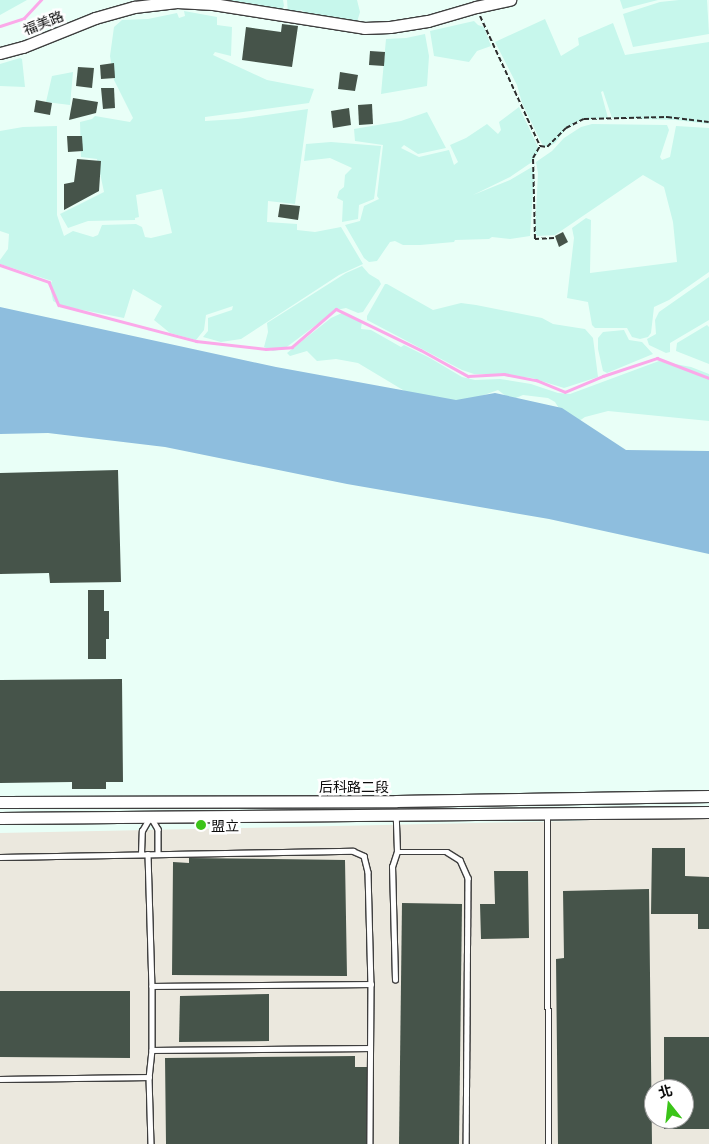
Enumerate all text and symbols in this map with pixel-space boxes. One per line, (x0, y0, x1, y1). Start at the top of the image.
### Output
street label: 福美路 (20, 6, 66, 38)
street label: 后科路二段 (319, 778, 389, 794)
place label: 盟立 (211, 817, 239, 833)
marker: 盟立 (195, 819, 207, 831)
north arrow (644, 1079, 694, 1129)
text: 北 (656, 1079, 675, 1102)

